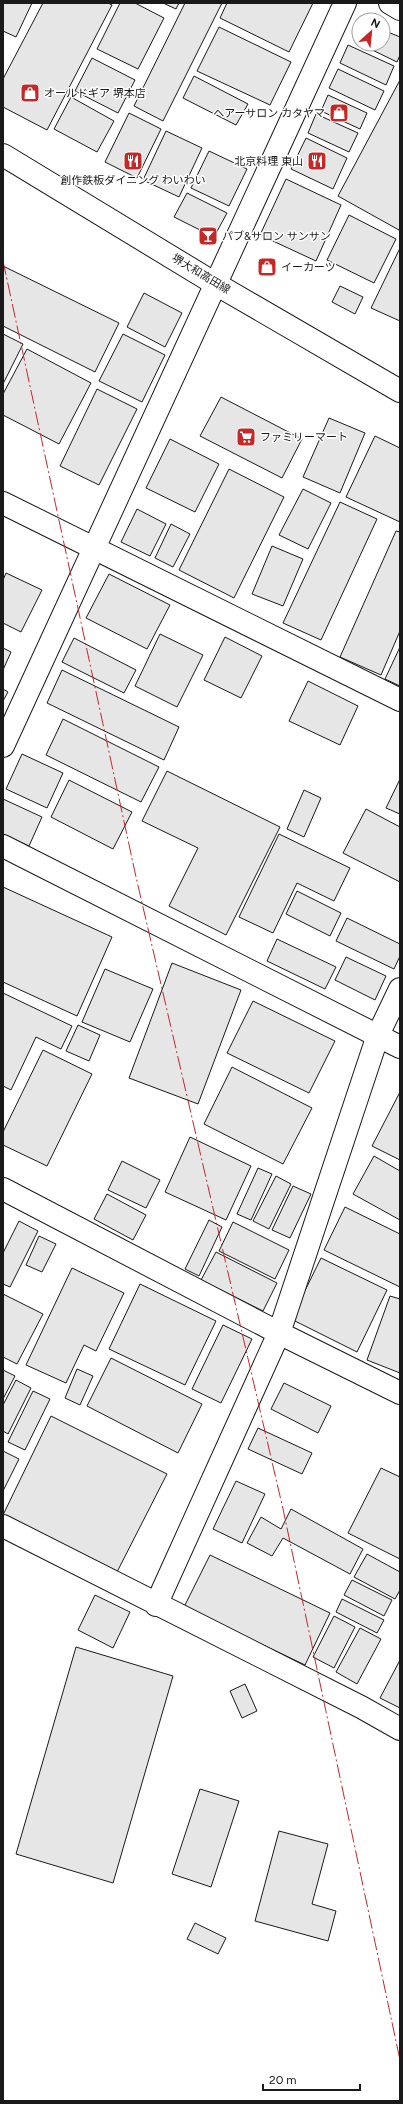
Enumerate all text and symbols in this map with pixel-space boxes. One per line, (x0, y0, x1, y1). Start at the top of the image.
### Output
north arrow (351, 12, 391, 52)
text: N (369, 16, 382, 31)
shop icon: オールドギア 堺本店 (19, 82, 41, 104)
place label: オールドギア 堺本店 (44, 87, 146, 100)
shop icon: ヘアーサロン カタヤマ (328, 102, 350, 124)
place label: ヘアーサロン カタヤマ (213, 107, 325, 120)
restaurant icon: 創作鉄板ダイニング わいわい (122, 150, 144, 172)
restaurant icon: 北京料理 東山 (306, 150, 328, 172)
place label: 北京料理 東山 (234, 155, 303, 168)
place label: 創作鉄板ダイニング わいわい (60, 174, 206, 187)
bar icon: パブ&サロン サンサン (197, 225, 219, 247)
place label: パブ&サロン サンサン (222, 230, 331, 243)
street label: 堺大和高田線 (169, 251, 233, 297)
shop icon: イーカーツ (256, 256, 278, 278)
place label: イーカーツ (281, 261, 336, 274)
supermarket icon: ファミリーマート (235, 426, 257, 448)
place label: ファミリーマート (260, 431, 348, 444)
scale bar (263, 2066, 360, 2092)
text: 20 m (269, 2073, 297, 2087)

